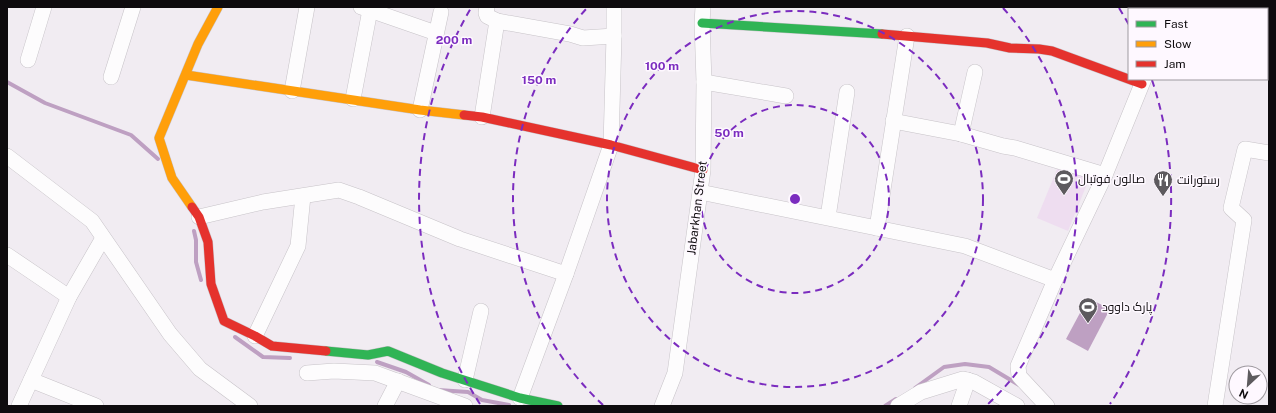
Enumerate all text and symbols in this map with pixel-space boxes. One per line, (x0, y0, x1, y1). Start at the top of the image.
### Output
legend (1128, 8, 1268, 80)
text: Fast (1164, 17, 1189, 31)
text: 200 m (436, 33, 472, 47)
text: Slow (1164, 37, 1192, 51)
text: Jam (1164, 57, 1186, 71)
text: 100 m (645, 59, 679, 73)
text: 150 m (522, 73, 556, 87)
text: 50 m (714, 126, 744, 140)
street label: Jabarkhan Street (684, 160, 710, 256)
sports icon: صالون فوتبال (1053, 168, 1075, 196)
restaurant icon: رستورانت (1152, 169, 1174, 197)
place label: صالون فوتبال (1078, 172, 1145, 186)
place label: رستورانت (1177, 173, 1220, 187)
centre of rings (788, 192, 802, 206)
sports icon: پارک داوود (1077, 296, 1099, 324)
place label: پارک داوود (1102, 300, 1153, 316)
north arrow (1228, 365, 1268, 405)
text: N (1237, 387, 1250, 401)

